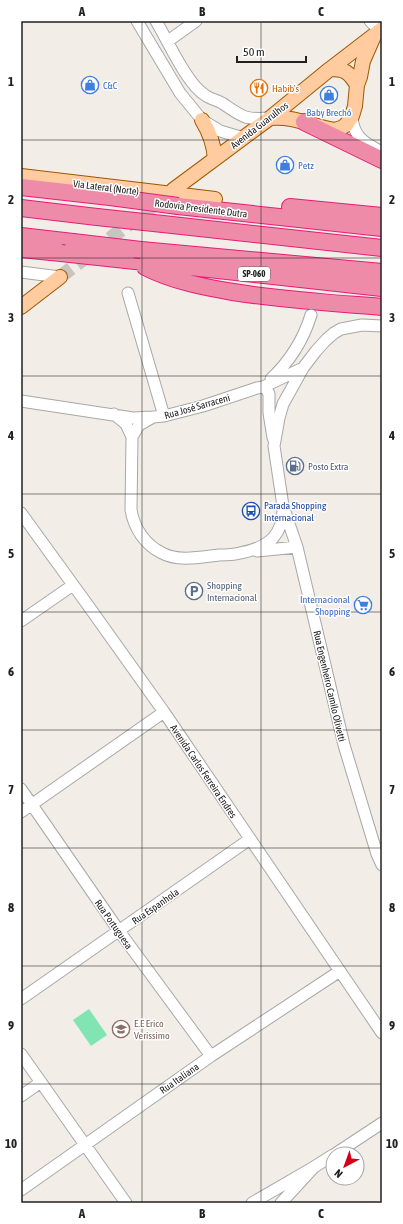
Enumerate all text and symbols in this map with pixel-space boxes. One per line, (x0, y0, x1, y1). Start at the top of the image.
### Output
text: A (78, 4, 86, 19)
text: B (199, 4, 206, 19)
text: C (318, 4, 324, 19)
scale bar (237, 38, 306, 64)
text: 50 m (243, 45, 265, 59)
text: 1 (8, 74, 14, 89)
text: 1 (389, 74, 395, 89)
shop icon: C&C (80, 75, 100, 95)
restaurant icon: Habib's (249, 78, 269, 98)
place label: C&C (103, 80, 118, 91)
place label: Habib's (272, 83, 299, 94)
shop icon: Baby Brechó (319, 85, 339, 105)
street label: Avenida Guarulhos (228, 99, 291, 151)
place label: Baby Brechó (307, 107, 352, 118)
shop icon: Petz (275, 155, 295, 175)
place label: Petz (298, 160, 314, 171)
street label: Via Lateral (Norte) (72, 178, 139, 197)
text: 2 (8, 192, 14, 207)
text: 2 (389, 192, 395, 207)
street label: Rodovia Presidente Dutra (154, 197, 248, 220)
road number: SP-060 (238, 267, 270, 281)
text: 3 (8, 310, 14, 325)
text: 3 (389, 310, 395, 325)
street label: Rua José Sarraceni (163, 392, 231, 421)
text: 4 (7, 428, 14, 443)
text: 4 (388, 428, 395, 443)
fuel station icon: Posto Extra (285, 456, 305, 476)
place label: Posto Extra (308, 461, 349, 472)
place label: Parada Shopping Internacional (264, 500, 327, 523)
bus stop icon: Parada Shopping Internacional (241, 501, 261, 521)
text: 5 (8, 546, 14, 561)
text: 5 (389, 546, 395, 561)
place label: Shopping Internacional (207, 580, 257, 603)
parking icon: Shopping Internacional (184, 581, 204, 601)
place label: Internacional Shopping (300, 594, 351, 617)
supermarket icon: Internacional Shopping (353, 595, 373, 615)
street label: Rua Engenheiro Camilo Olivetti (311, 629, 348, 743)
text: 6 (8, 664, 14, 679)
text: 6 (389, 664, 395, 679)
street label: Avenida Carlos Ferreira Endres (168, 722, 239, 820)
text: 7 (8, 782, 14, 797)
text: 7 (389, 782, 395, 797)
street label: Rua Espanhola (130, 886, 181, 927)
street label: Rua Portuguesa (93, 897, 135, 951)
text: 8 (8, 900, 14, 915)
text: 8 (389, 900, 395, 915)
text: 9 (8, 1018, 14, 1033)
place label: E.E Erico Verissimo (134, 1018, 170, 1041)
text: 9 (389, 1018, 395, 1033)
school or university icon: E.E Erico Verissimo (111, 1019, 131, 1039)
street label: Rua Italiana (158, 1061, 201, 1096)
text: 10 (5, 1136, 17, 1151)
text: 10 (386, 1136, 398, 1151)
north arrow (325, 1146, 365, 1186)
text: N (332, 1167, 345, 1180)
text: A (78, 1206, 86, 1221)
text: B (199, 1206, 206, 1221)
text: C (318, 1206, 324, 1221)

